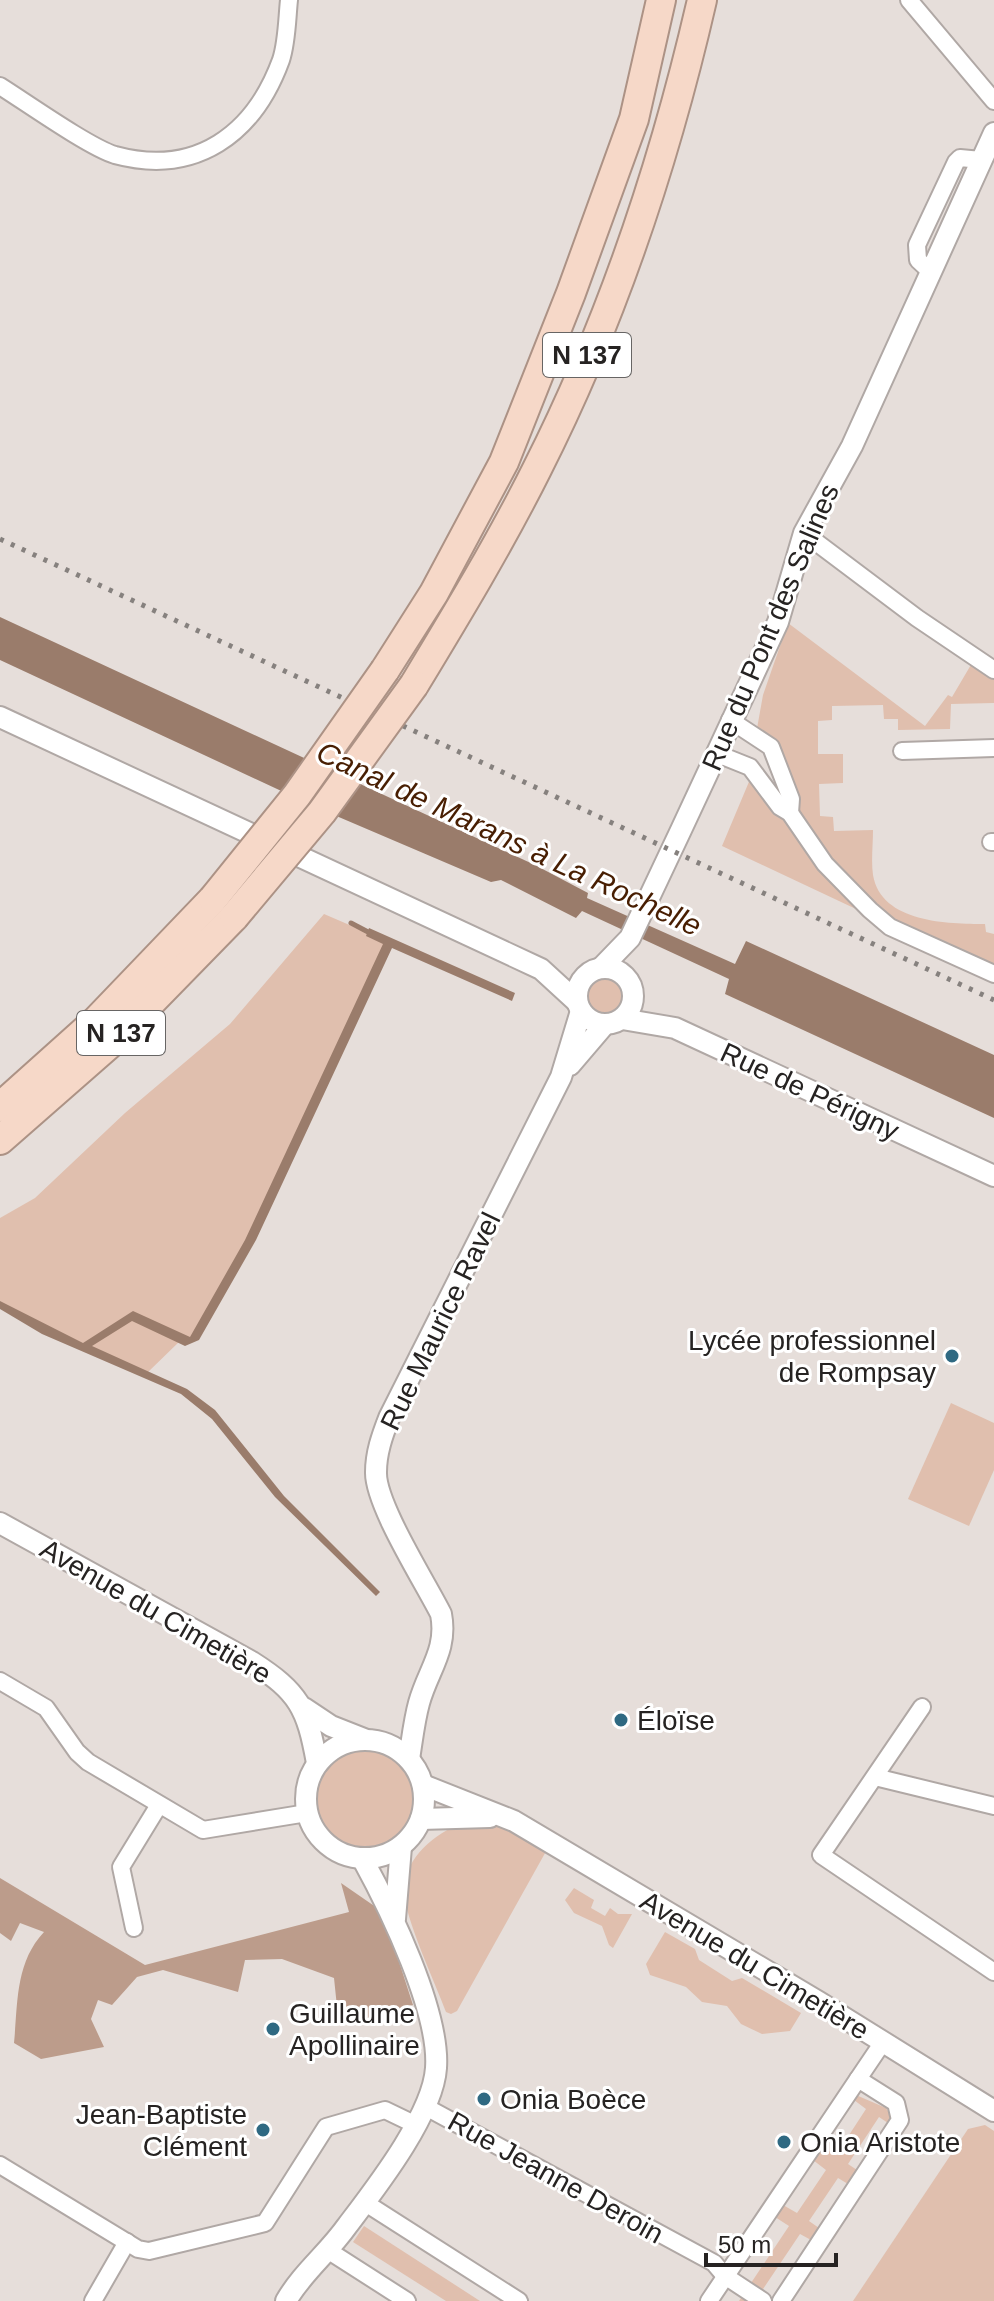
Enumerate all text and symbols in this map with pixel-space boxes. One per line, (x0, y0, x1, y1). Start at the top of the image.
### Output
road number: N 137 (543, 333, 631, 377)
street label: Rue du Pont des Salines (696, 479, 845, 775)
water label: Canal de Marans à La Rochelle (312, 735, 707, 942)
road number: N 137 (77, 1011, 165, 1055)
street label: Rue de Périgny (716, 1037, 904, 1146)
street label: Rue Maurice Ravel (374, 1207, 507, 1435)
place label: Lycée professionnel de Rompsay (688, 1325, 936, 1388)
marker: Lycée professionnel de Rompsay (943, 1347, 961, 1365)
street label: Avenue du Cimetière (35, 1533, 277, 1690)
place label: Éloïse (637, 1705, 715, 1736)
marker: Éloïse (612, 1711, 630, 1729)
street label: Avenue du Cimetière (635, 1885, 875, 2046)
place label: Guillaume Apollinaire (289, 1998, 420, 2061)
marker: Guillaume Apollinaire (264, 2020, 282, 2038)
place label: Onia Boèce (500, 2084, 646, 2115)
marker: Onia Boèce (475, 2090, 493, 2108)
place label: Jean-Baptiste Clément (76, 2099, 247, 2162)
street label: Rue Jeanne Deroin (443, 2105, 669, 2249)
marker: Jean-Baptiste Clément (254, 2121, 272, 2139)
place label: Onia Aristote (800, 2127, 960, 2158)
marker: Onia Aristote (775, 2133, 793, 2151)
scale bar (706, 2217, 836, 2267)
text: 50 m (718, 2231, 771, 2258)

